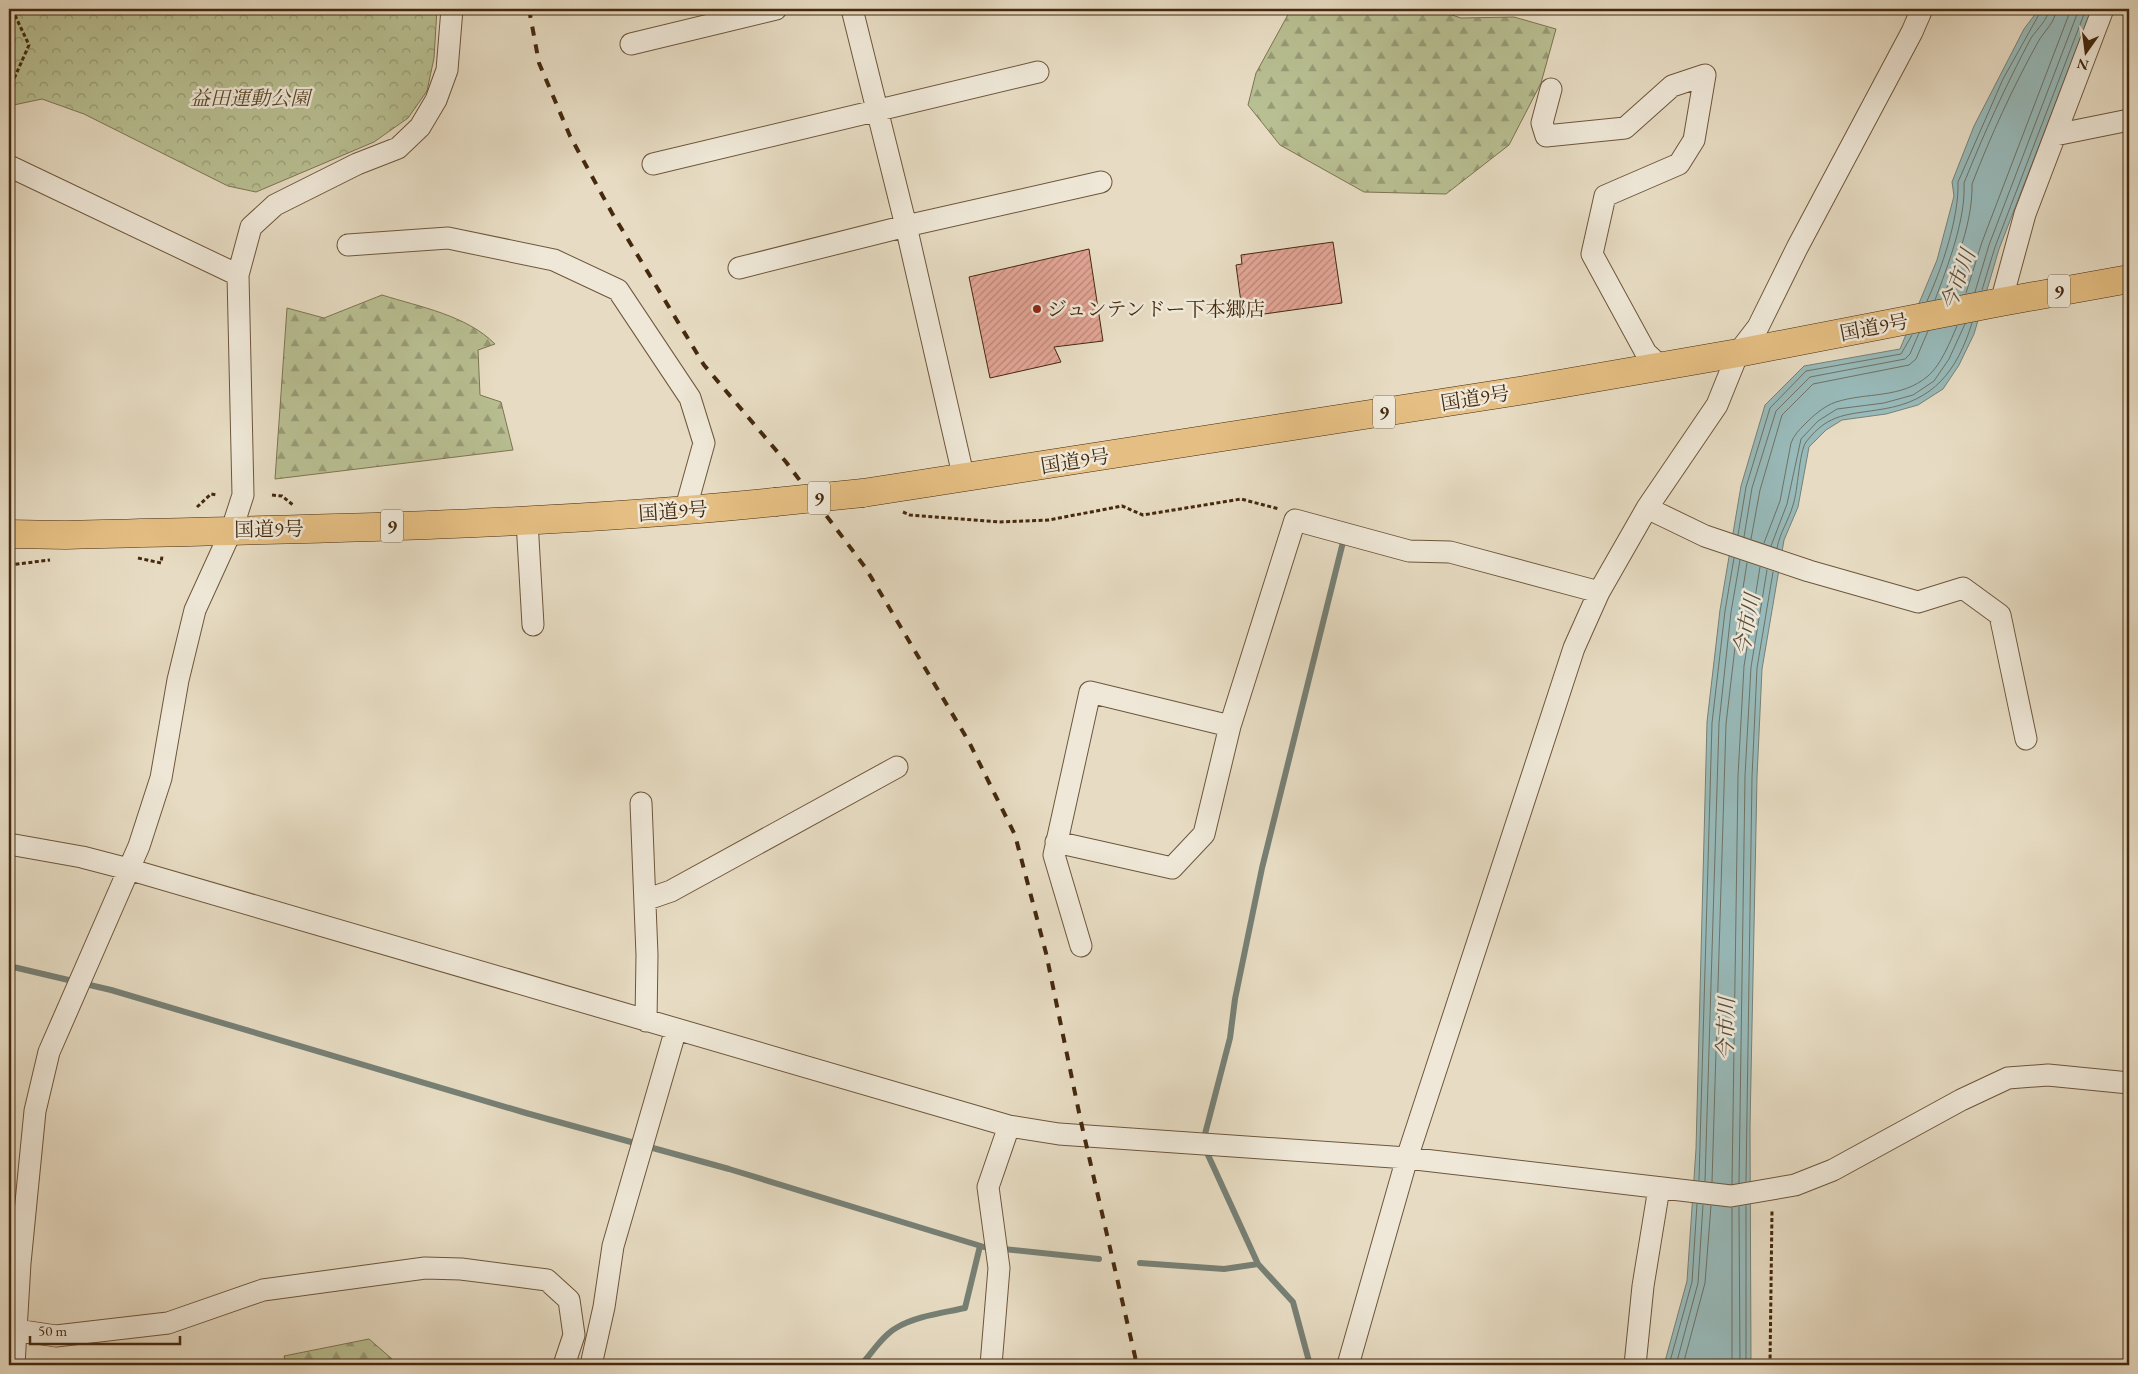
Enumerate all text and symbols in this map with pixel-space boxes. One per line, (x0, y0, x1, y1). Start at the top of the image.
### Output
north arrow (2060, 28, 2110, 78)
text: N (2075, 54, 2091, 75)
park label: 益田運動公園 (190, 85, 313, 111)
water label: 今市川 (1934, 244, 1982, 314)
road number: 9 (2048, 274, 2070, 308)
place label: ジュンテンドー下本郷店 (1047, 296, 1266, 322)
marker: ジュンテンドー下本郷店 (1031, 303, 1043, 315)
street label: 国道9号 (1837, 308, 1911, 346)
street label: 国道9号 (1439, 380, 1511, 416)
road number: 9 (1373, 396, 1395, 428)
street label: 国道9号 (1039, 443, 1111, 479)
road number: 9 (808, 482, 830, 514)
street label: 国道9号 (637, 496, 709, 526)
road number: 9 (381, 510, 403, 542)
street label: 国道9号 (234, 515, 304, 543)
water label: 今市川 (1727, 589, 1766, 658)
water label: 今市川 (1711, 995, 1740, 1061)
scale bar (30, 1314, 180, 1346)
text: 50 m (38, 1321, 67, 1340)

